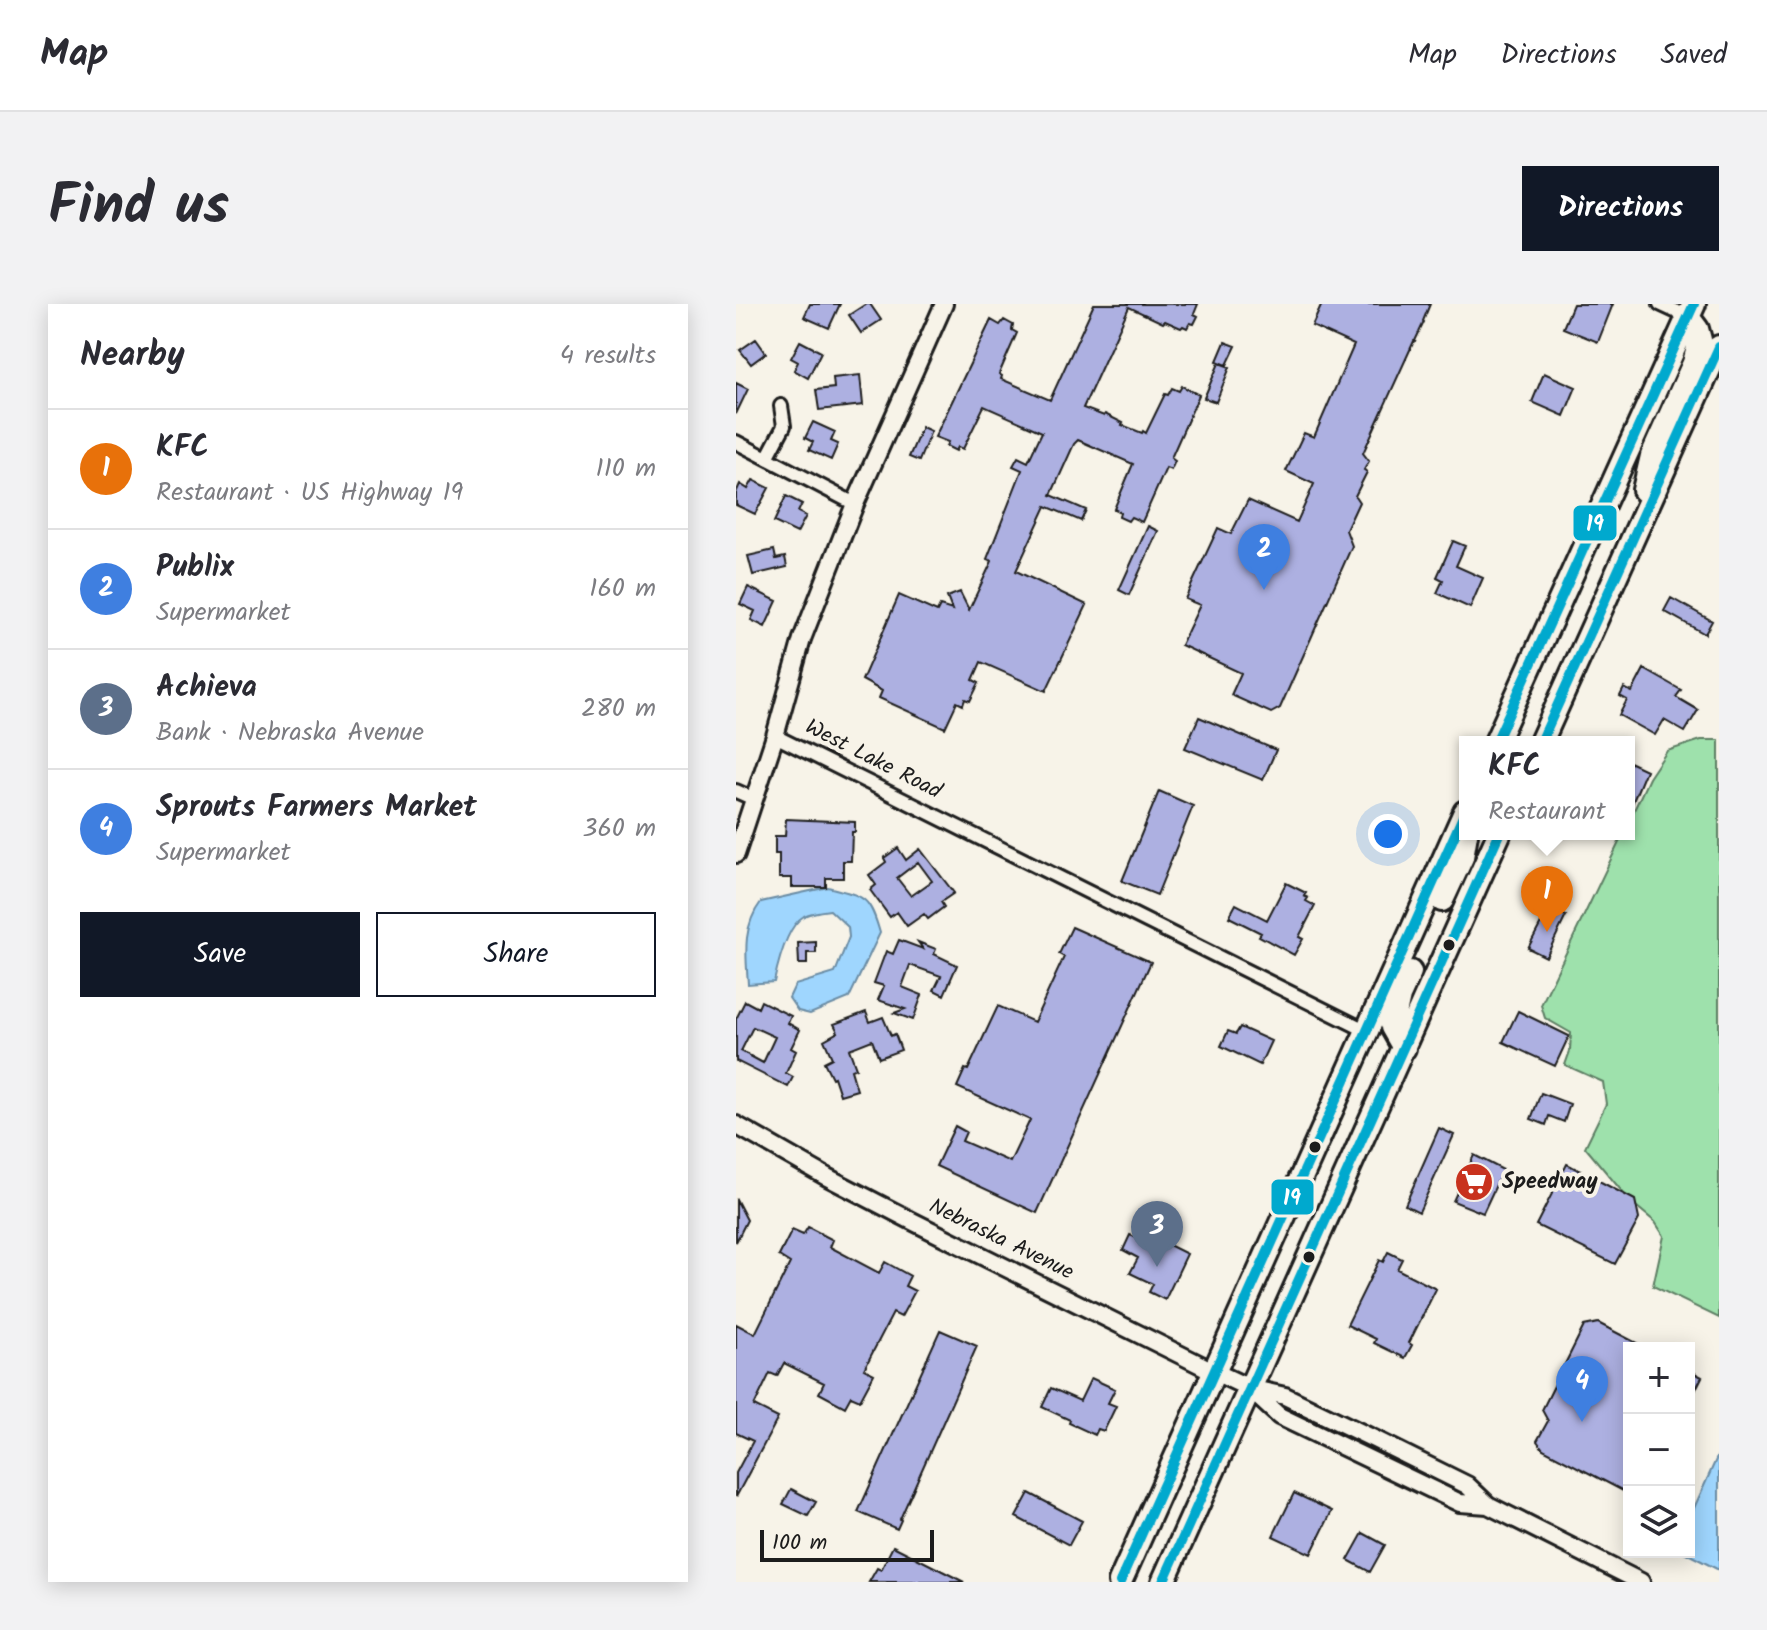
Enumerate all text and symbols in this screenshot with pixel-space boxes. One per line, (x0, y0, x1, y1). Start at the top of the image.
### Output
text: Map (40, 25, 109, 85)
text: Map (1408, 33, 1457, 78)
text: Directions (1501, 33, 1617, 78)
text: Saved (1661, 33, 1727, 78)
text: Find us (48, 163, 229, 253)
button: Directions (1522, 166, 1719, 251)
text: Nearby (80, 329, 185, 383)
text: 4 results (560, 335, 656, 377)
text: KFC (156, 424, 209, 472)
text: 1 (102, 448, 110, 490)
text: 110 m (596, 448, 656, 490)
text: Restaurant · US Highway 19 (156, 472, 463, 514)
line badge: 19 (1572, 504, 1618, 542)
text: 19 (1586, 508, 1604, 543)
pin: 2 (1238, 524, 1290, 590)
text: Publix (156, 544, 234, 592)
text: 2 (98, 568, 114, 610)
text: 160 m (589, 568, 656, 610)
text: Supermarket (156, 592, 291, 634)
text: Achieva (156, 664, 257, 712)
text: 3 (99, 688, 113, 730)
text: 280 m (581, 688, 656, 730)
street label: West Lake Road (799, 711, 948, 810)
text: Bank · Nebraska Avenue (156, 712, 424, 754)
popup (1459, 736, 1635, 840)
text: KFC (1488, 743, 1541, 791)
text: Sprouts Farmers Market (156, 784, 477, 832)
text: Restaurant (1488, 791, 1606, 833)
text: 4 (99, 808, 113, 850)
text: 360 m (583, 808, 656, 850)
your location (1368, 814, 1408, 854)
text: Supermarket (156, 832, 291, 874)
pin: 1 (1521, 866, 1573, 932)
button: Save (80, 912, 360, 997)
button: Share (376, 912, 656, 997)
unlabelled marker (1441, 937, 1457, 953)
unlabelled marker (1307, 1139, 1323, 1155)
supermarket icon: Speedway (1453, 1161, 1495, 1203)
place label: Speedway (1502, 1165, 1598, 1200)
line badge: 19 (1270, 1178, 1315, 1216)
text: 19 (1283, 1182, 1301, 1217)
street label: Nebraska Avenue (923, 1190, 1080, 1290)
pin: 3 (1131, 1201, 1183, 1267)
unlabelled marker (1301, 1249, 1317, 1265)
map controls (1623, 1342, 1695, 1558)
button: + (1623, 1342, 1695, 1414)
pin: 4 (1556, 1356, 1608, 1422)
button: − (1623, 1414, 1695, 1486)
button: layers (1623, 1486, 1695, 1558)
scale bar (760, 1526, 934, 1562)
text: 100 m (772, 1526, 827, 1561)

